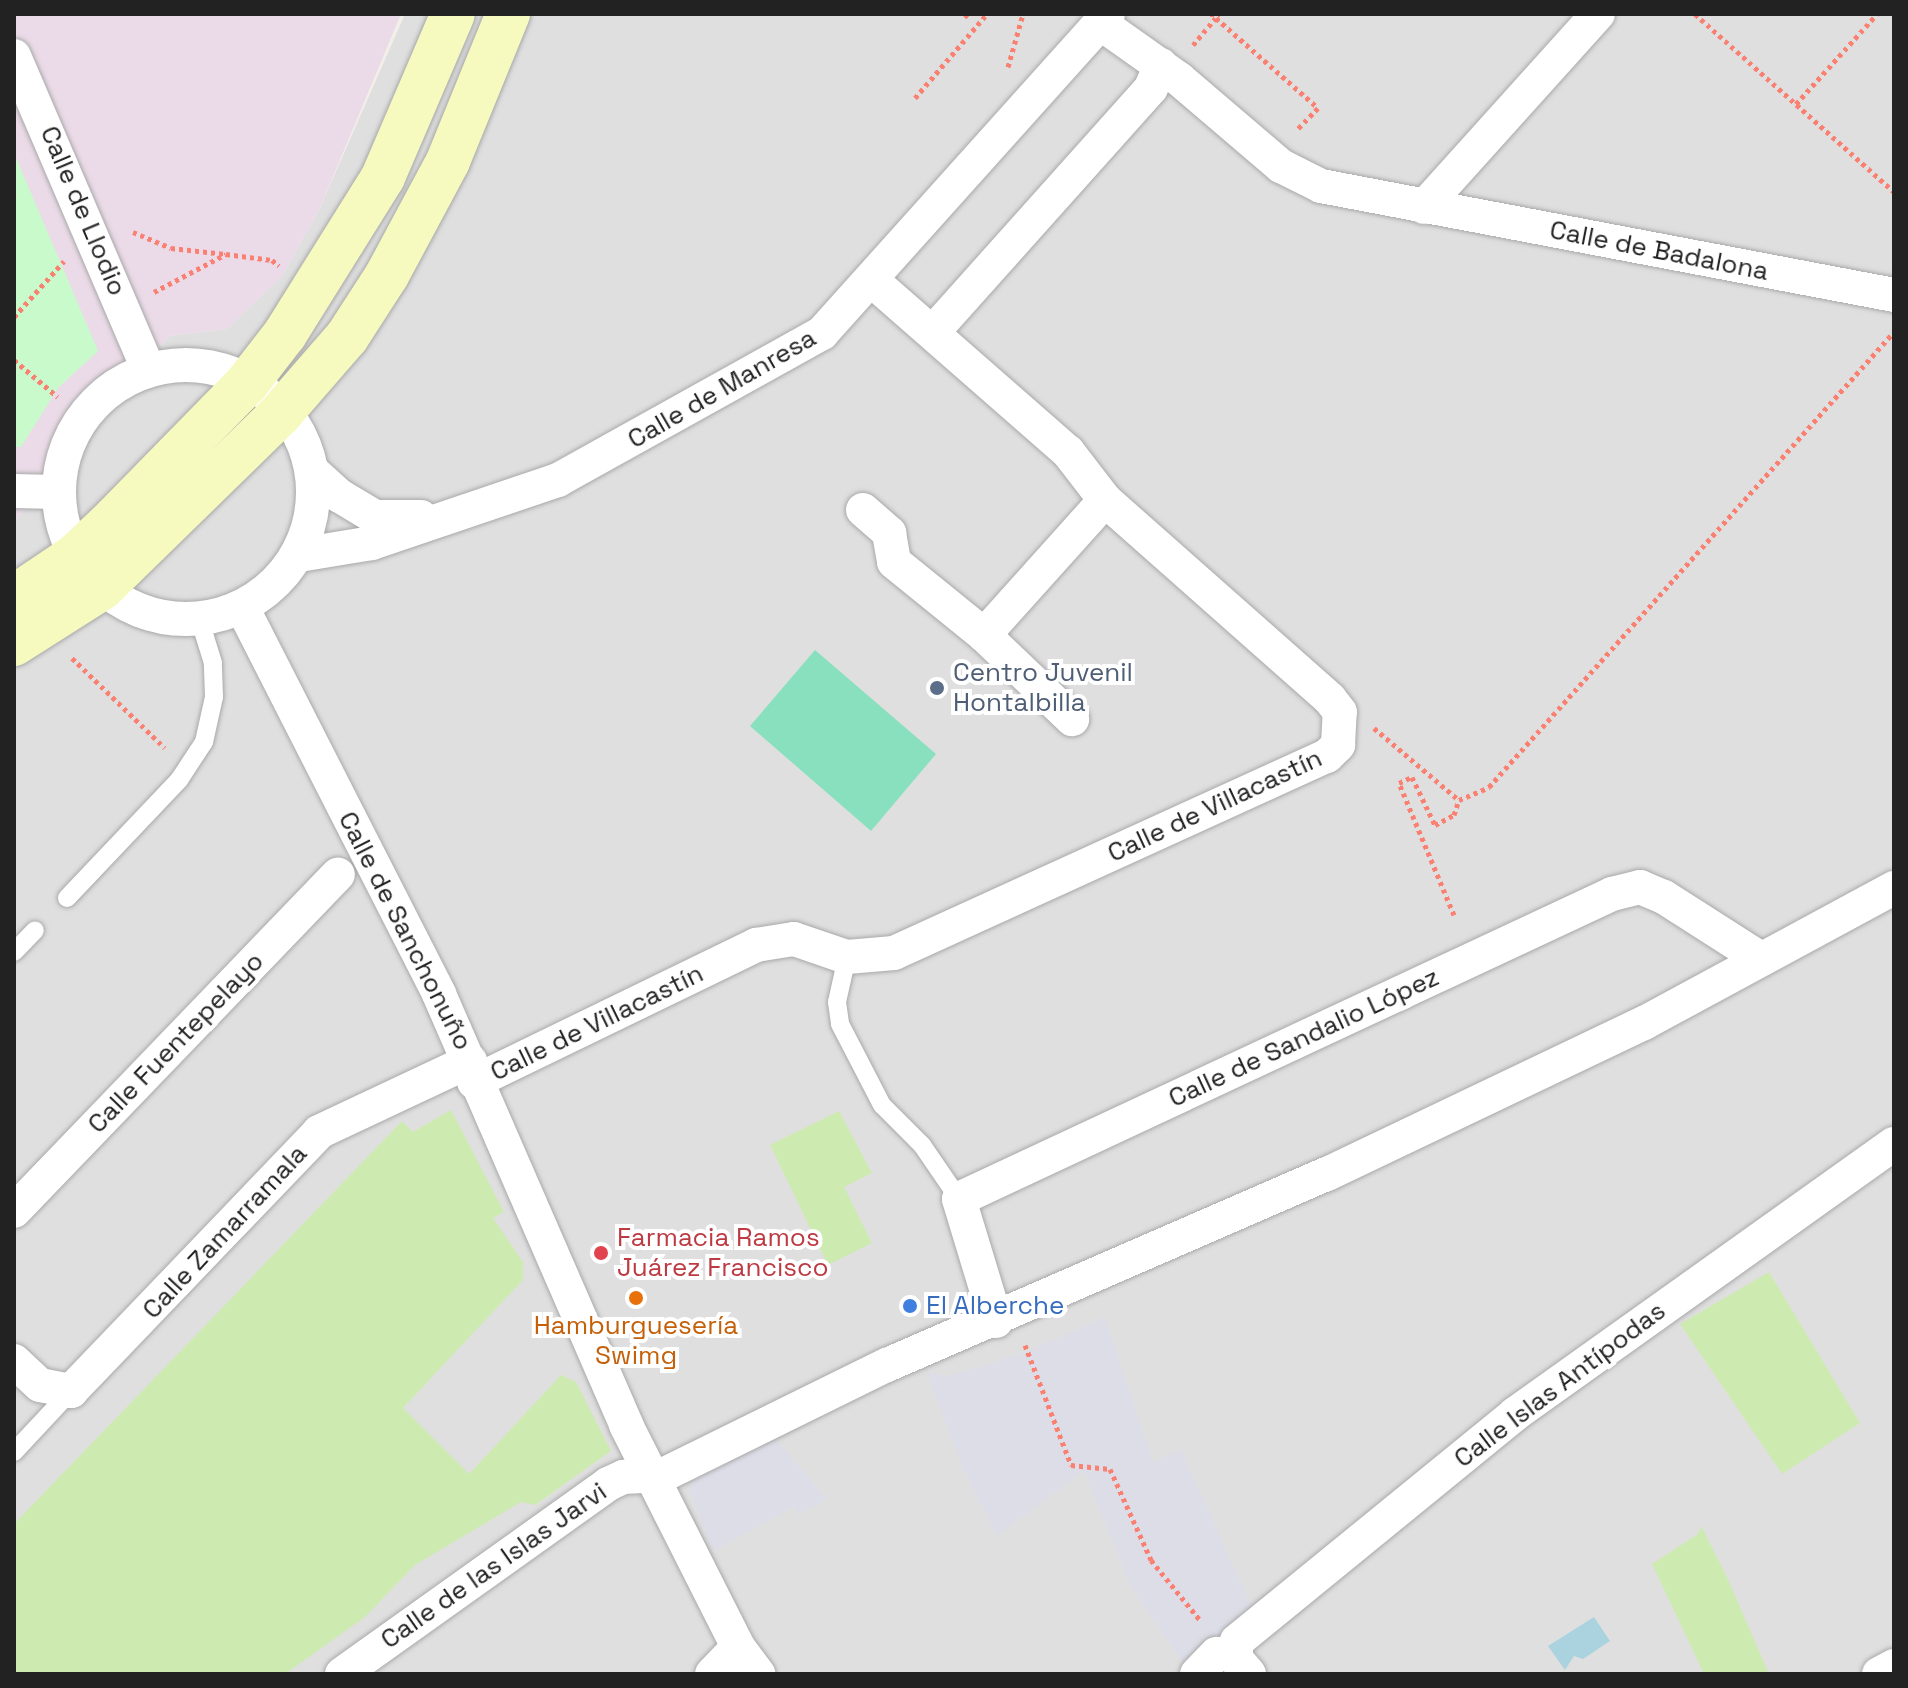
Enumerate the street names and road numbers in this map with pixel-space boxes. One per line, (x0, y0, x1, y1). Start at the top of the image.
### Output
street label: Calle de Llodio (33, 122, 133, 300)
street label: Calle de Badalona (1547, 214, 1771, 288)
street label: Calle de Manresa (622, 323, 822, 455)
street label: Calle de Villacastín (1103, 743, 1327, 869)
street label: Calle de Sanchonuño (331, 807, 479, 1055)
street label: Calle Fuentepelayo (82, 946, 270, 1140)
street label: Calle de Villacastín (485, 958, 709, 1088)
street label: Calle de Sandalio López (1164, 962, 1444, 1114)
street label: Calle Zamarramala (136, 1139, 314, 1325)
street label: Calle Islas Antípodas (1448, 1295, 1672, 1475)
street label: Calle de las Islas Jarvi (375, 1476, 613, 1656)

